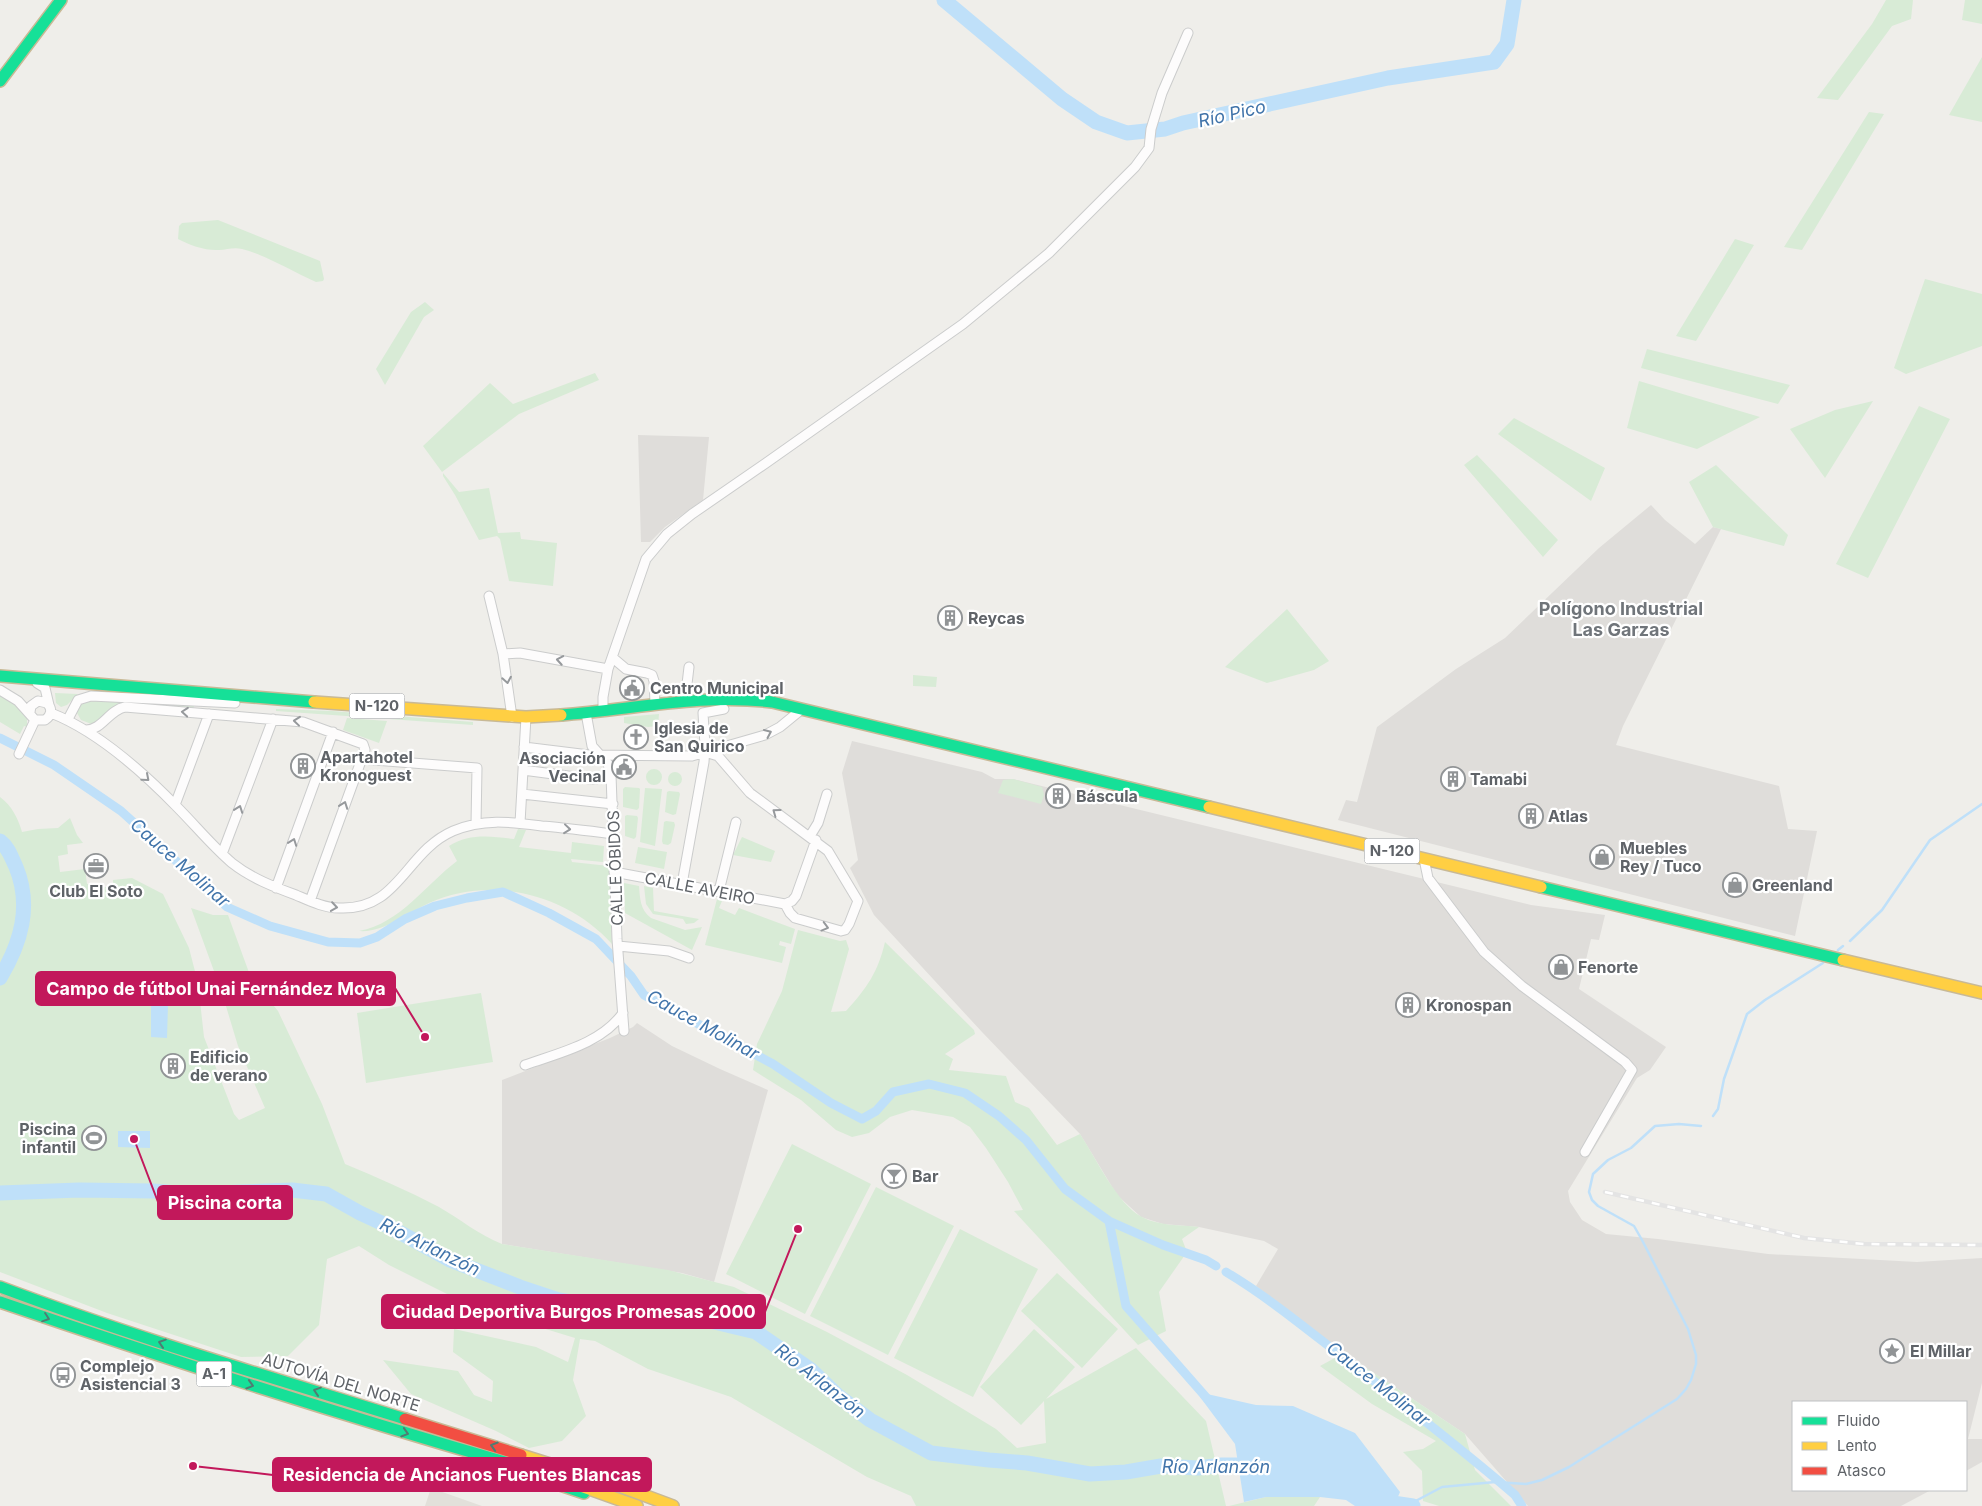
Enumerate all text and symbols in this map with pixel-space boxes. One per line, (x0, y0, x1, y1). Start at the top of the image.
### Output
water label: Río Pico (1196, 96, 1268, 131)
district label: Polígono Industrial Las Garzas (1539, 598, 1703, 640)
building icon: Reycas (937, 605, 963, 631)
place label: Reycas (968, 608, 1025, 628)
one-way arrow (556, 655, 564, 665)
public building icon: Centro Municipal (619, 675, 645, 701)
one-way arrow (502, 676, 512, 685)
place label: Centro Municipal (650, 678, 784, 698)
road number: N-120 (350, 694, 404, 718)
one-way arrow (181, 707, 189, 718)
one-way arrow (292, 716, 300, 727)
place label: Iglesia de San Quirico (654, 718, 745, 756)
church icon: Iglesia de San Quirico (623, 724, 649, 750)
one-way arrow (763, 729, 772, 740)
place label: Apartahotel Kronoguest (320, 747, 413, 785)
place label: Asociación Vecinal (519, 748, 606, 786)
building icon: Apartahotel Kronoguest (290, 753, 316, 779)
public building icon: Asociación Vecinal (611, 754, 637, 780)
building icon: Tamabi (1440, 766, 1466, 792)
place label: Tamabi (1470, 769, 1527, 789)
one-way arrow (140, 772, 149, 781)
building icon: Báscula (1045, 783, 1071, 809)
place label: Báscula (1076, 786, 1138, 806)
one-way arrow (338, 802, 348, 810)
building icon: Atlas (1518, 803, 1544, 829)
one-way arrow (234, 805, 244, 813)
place label: Atlas (1548, 806, 1588, 826)
one-way arrow (773, 808, 782, 818)
street label: CALLE ÓBIDOS (603, 810, 627, 926)
water label: Cauce Molinar (126, 814, 235, 912)
one-way arrow (563, 823, 571, 834)
one-way arrow (287, 838, 297, 847)
road number: N-120 (1364, 838, 1420, 864)
place label: Muebles Rey / Tuco (1620, 838, 1702, 876)
shop icon: Muebles Rey / Tuco (1589, 844, 1615, 870)
office icon: Club El Soto (83, 853, 109, 879)
street label: CALLE AVEIRO (643, 867, 757, 909)
shop icon: Greenland (1722, 872, 1748, 898)
place label: Greenland (1752, 875, 1833, 895)
place label: Club El Soto (49, 881, 143, 901)
one-way arrow (330, 901, 338, 912)
one-way arrow (820, 922, 828, 932)
shop icon: Fenorte (1548, 954, 1574, 980)
place label: Fenorte (1578, 957, 1638, 977)
callout: Campo de fútbol Unai Fernández Moya (36, 972, 395, 1005)
text: Campo de fútbol Unai Fernández Moya (46, 978, 386, 999)
water label: Cauce Molinar (644, 985, 764, 1065)
building icon: Kronospan (1395, 992, 1421, 1018)
place label: Kronospan (1426, 995, 1512, 1015)
place label: Edificio de verano (190, 1047, 268, 1085)
building icon: Edificio de verano (160, 1053, 186, 1079)
place label: Piscina infantil (19, 1119, 76, 1157)
sports icon: Piscina infantil (81, 1125, 107, 1151)
bar icon: Bar (881, 1163, 907, 1189)
place label: Bar (912, 1166, 939, 1186)
callout: Piscina corta (158, 1186, 292, 1219)
text: Piscina corta (168, 1192, 282, 1213)
water label: Río Arlanzón (377, 1213, 484, 1280)
callout: Ciudad Deportiva Burgos Promesas 2000 (382, 1295, 765, 1328)
text: Ciudad Deportiva Burgos Promesas 2000 (392, 1301, 756, 1322)
one-way arrow (41, 1312, 50, 1322)
water label: Cauce Molinar (1323, 1337, 1435, 1431)
one-way arrow (158, 1338, 167, 1348)
place icon: El Millar (1879, 1338, 1905, 1364)
water label: Río Arlanzón (771, 1339, 870, 1422)
place label: El Millar (1910, 1341, 1972, 1361)
street label: AUTOVÍA DEL NORTE (260, 1348, 422, 1416)
place label: Complejo Asistencial 3 (80, 1356, 181, 1394)
bus stop icon: Complejo Asistencial 3 (50, 1362, 76, 1388)
road number: A-1 (196, 1362, 232, 1386)
one-way arrow (246, 1379, 254, 1389)
one-way arrow (313, 1387, 322, 1397)
legend (1792, 1401, 1967, 1491)
text: Fluido (1837, 1411, 1880, 1430)
one-way arrow (401, 1428, 409, 1438)
text: Lento (1837, 1436, 1877, 1455)
one-way arrow (490, 1442, 499, 1452)
water label: Río Arlanzón (1162, 1456, 1270, 1477)
callout: Residencia de Ancianos Fuentes Blancas (273, 1458, 651, 1491)
text: Atasco (1837, 1461, 1886, 1480)
text: Residencia de Ancianos Fuentes Blancas (283, 1464, 641, 1485)

